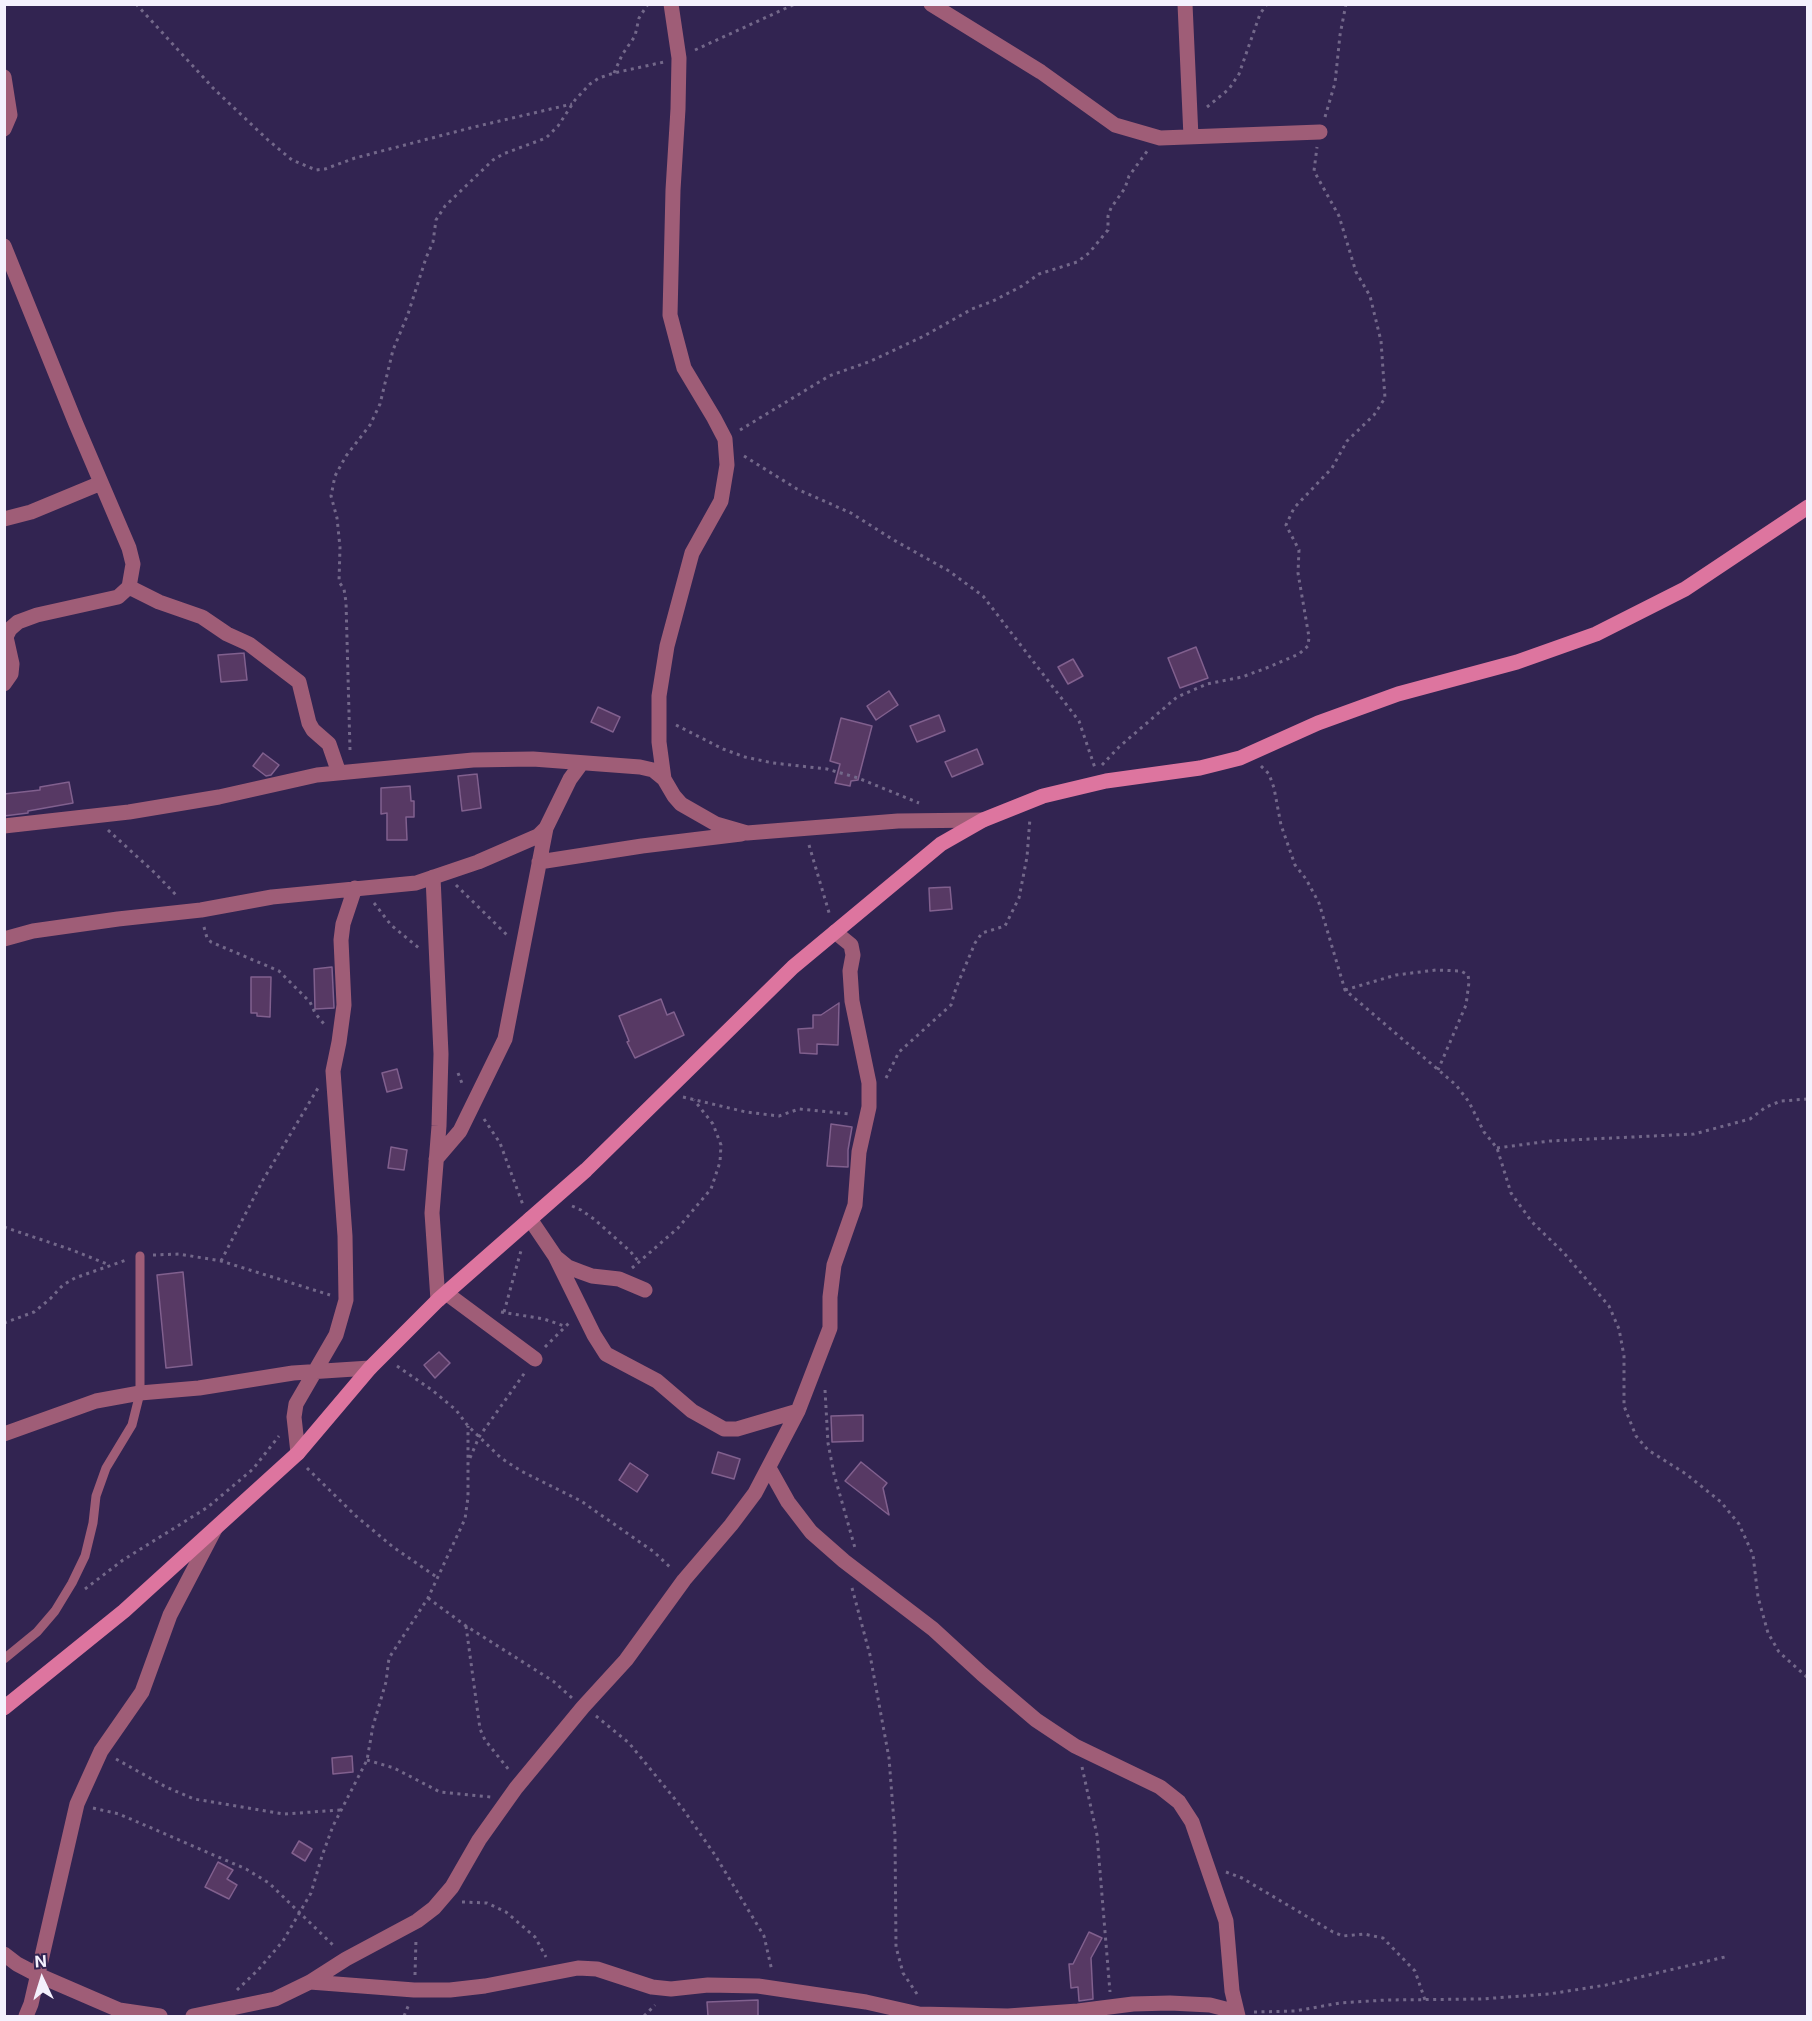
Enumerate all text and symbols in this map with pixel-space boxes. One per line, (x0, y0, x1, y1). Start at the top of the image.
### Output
north arrow (12, 1949, 72, 2009)
text: N (34, 1951, 48, 1971)

